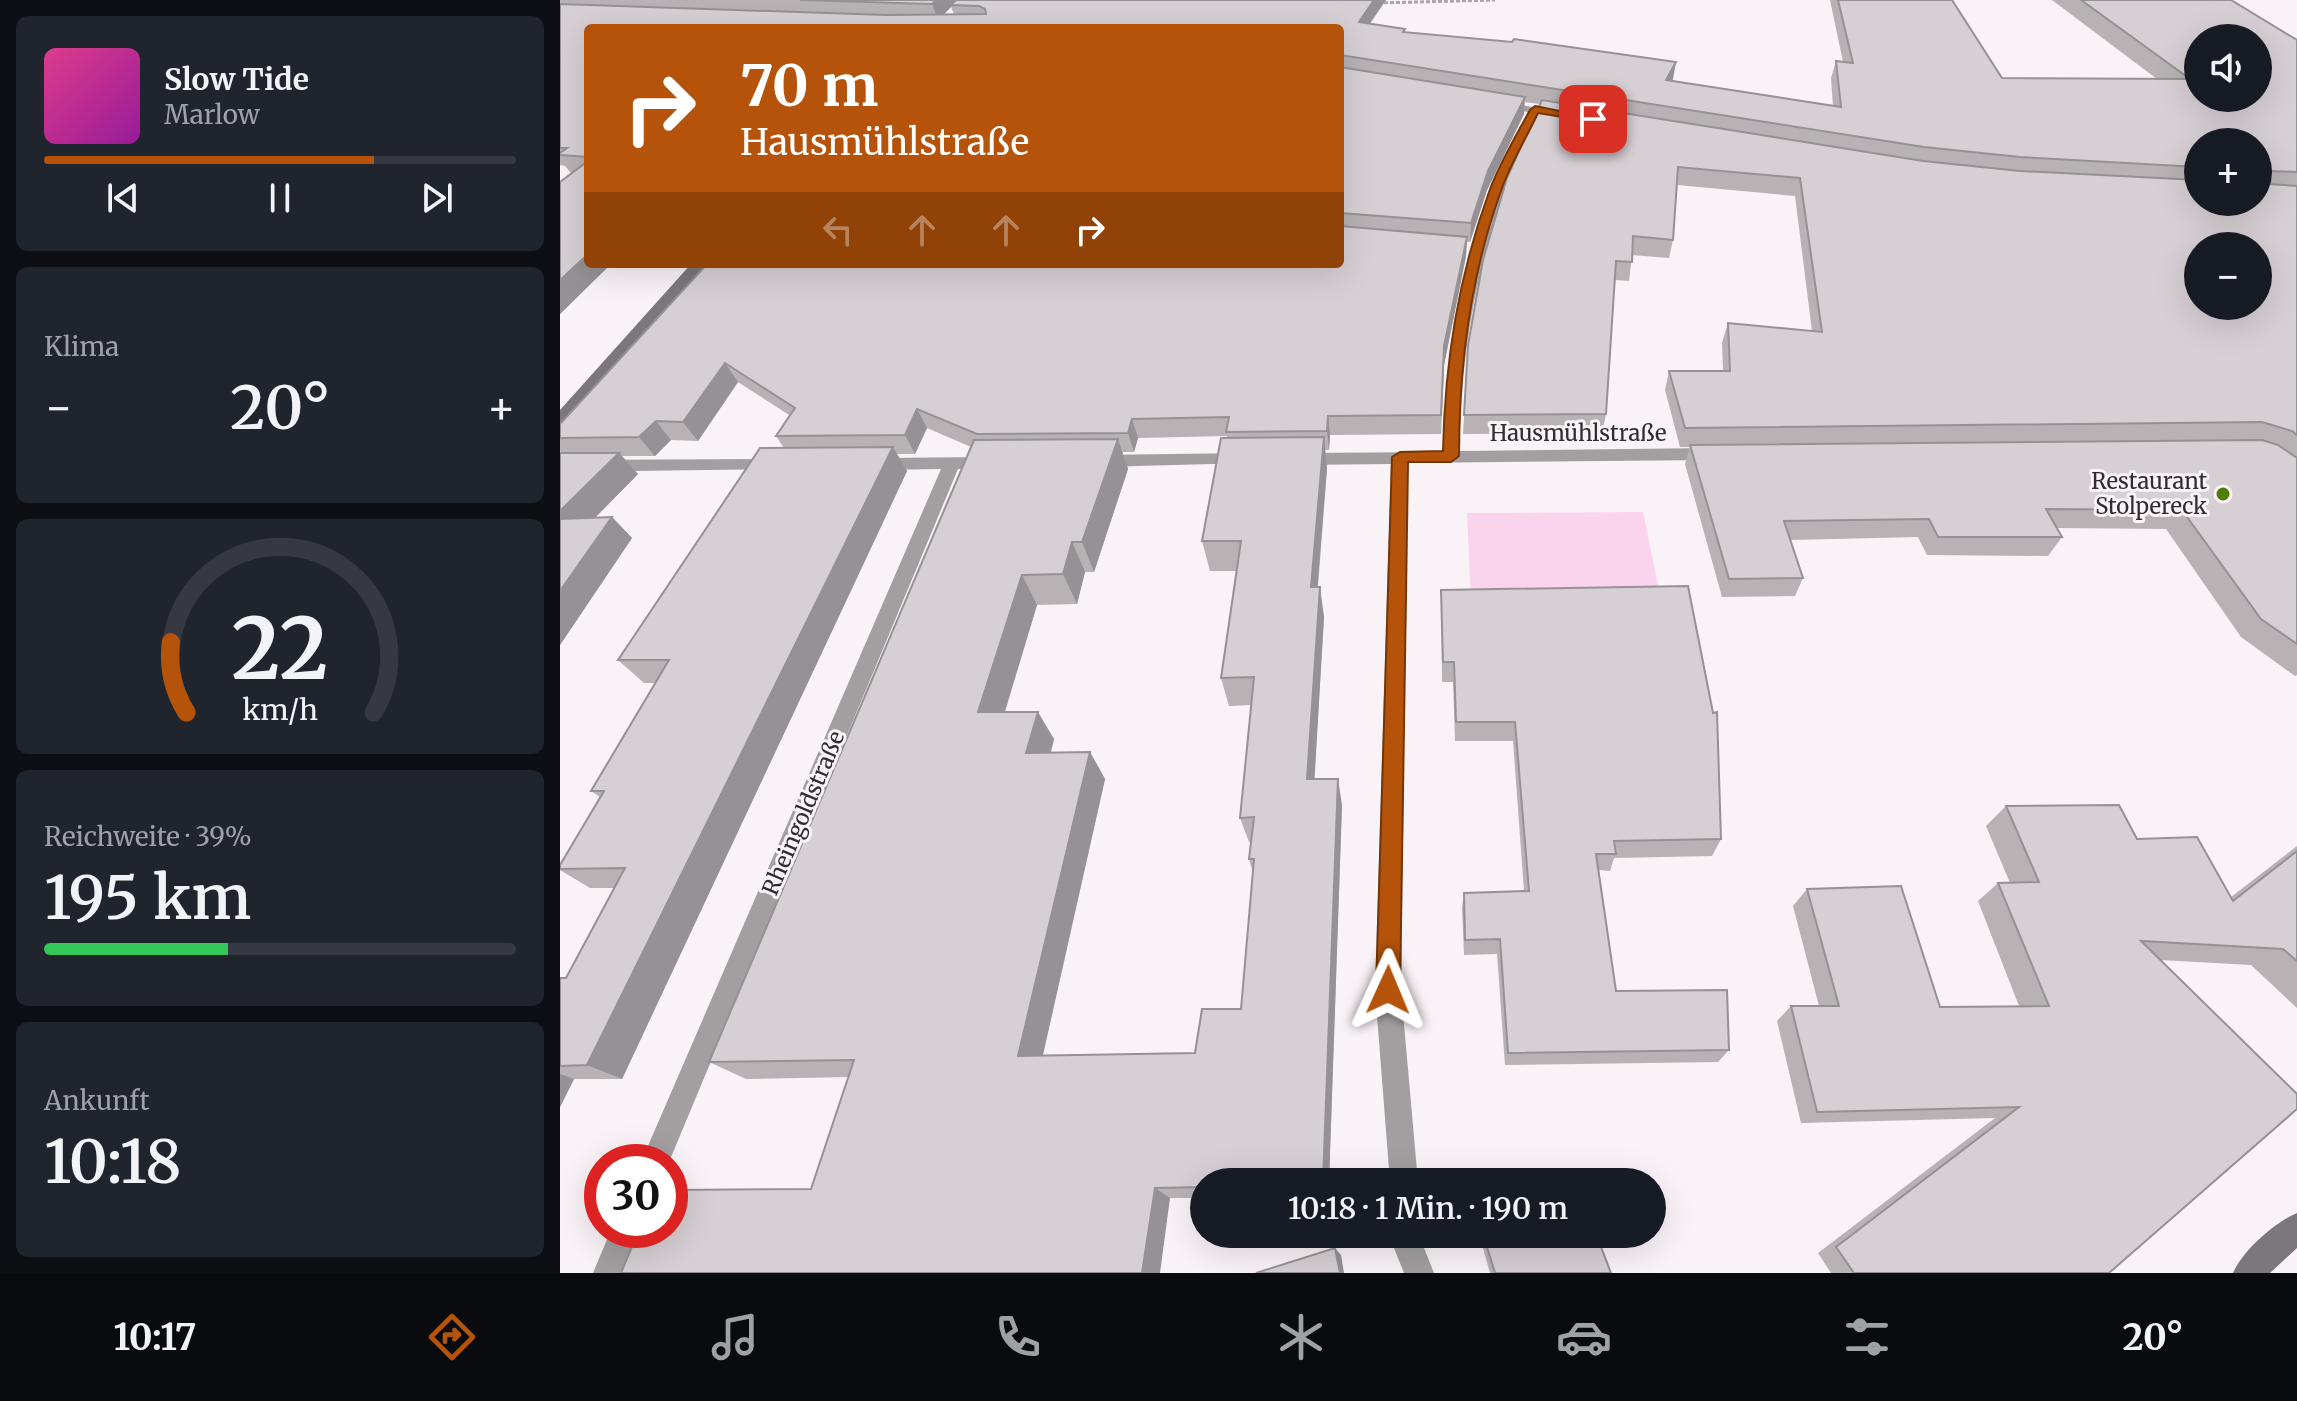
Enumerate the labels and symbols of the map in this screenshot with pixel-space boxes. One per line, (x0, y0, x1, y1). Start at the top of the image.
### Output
pin (1559, 85, 1627, 153)
street label: Hausmühlstraße (1490, 419, 1666, 447)
place label: Restaurant Stolpereck (2091, 467, 2207, 520)
marker: Restaurant Stolpereck (2214, 485, 2232, 503)
street label: Rheingoldstraße (756, 727, 850, 899)
position arrow (1346, 948, 1430, 1032)
speed limit sign: 30 (584, 1144, 688, 1248)

